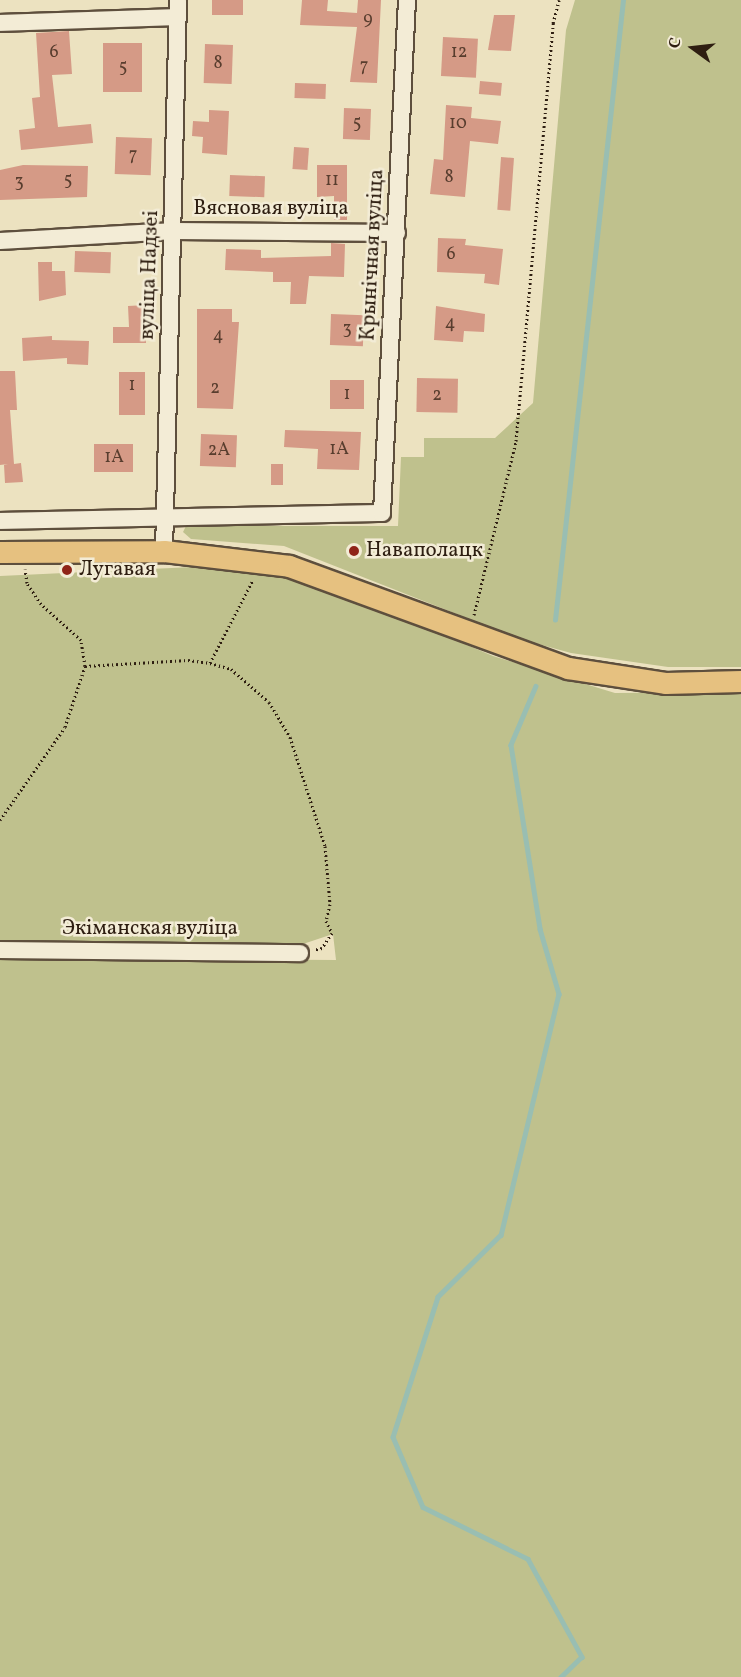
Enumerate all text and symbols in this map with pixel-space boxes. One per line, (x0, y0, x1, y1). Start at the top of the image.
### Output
house number: 9 (363, 9, 373, 31)
north arrow (663, 18, 723, 78)
text: С (664, 36, 688, 51)
house number: 6 (49, 42, 59, 64)
house number: 12 (451, 42, 467, 64)
house number: 8 (213, 53, 223, 75)
house number: 7 (360, 56, 368, 78)
house number: 5 (119, 57, 127, 79)
house number: 5 (353, 113, 361, 135)
house number: 10 (449, 113, 467, 135)
house number: 7 (129, 145, 137, 167)
house number: 8 (444, 167, 454, 189)
street label: Крынічная вуліца (356, 169, 390, 341)
house number: 5 (64, 170, 72, 192)
house number: 11 (325, 170, 339, 192)
house number: 3 (14, 172, 24, 194)
street label: Вясновая вуліца (193, 196, 349, 222)
street label: вуліца Надзеі (135, 210, 165, 340)
house number: 6 (446, 244, 456, 266)
house number: 4 (445, 313, 455, 335)
house number: 3 (342, 319, 352, 341)
house number: 4 (213, 325, 223, 347)
house number: 1 (129, 375, 135, 397)
house number: 2 (210, 378, 220, 400)
house number: 1 (344, 384, 350, 406)
house number: 2 (432, 385, 442, 407)
house number: 1А (329, 439, 349, 461)
house number: 2А (208, 440, 230, 462)
house number: 1А (104, 447, 124, 469)
place label: Наваполацк (366, 538, 483, 564)
marker: Наваполацк (347, 544, 361, 558)
place label: Лугавая (79, 557, 156, 583)
marker: Лугавая (60, 563, 74, 577)
street label: Экіманская вуліца (62, 916, 238, 942)

